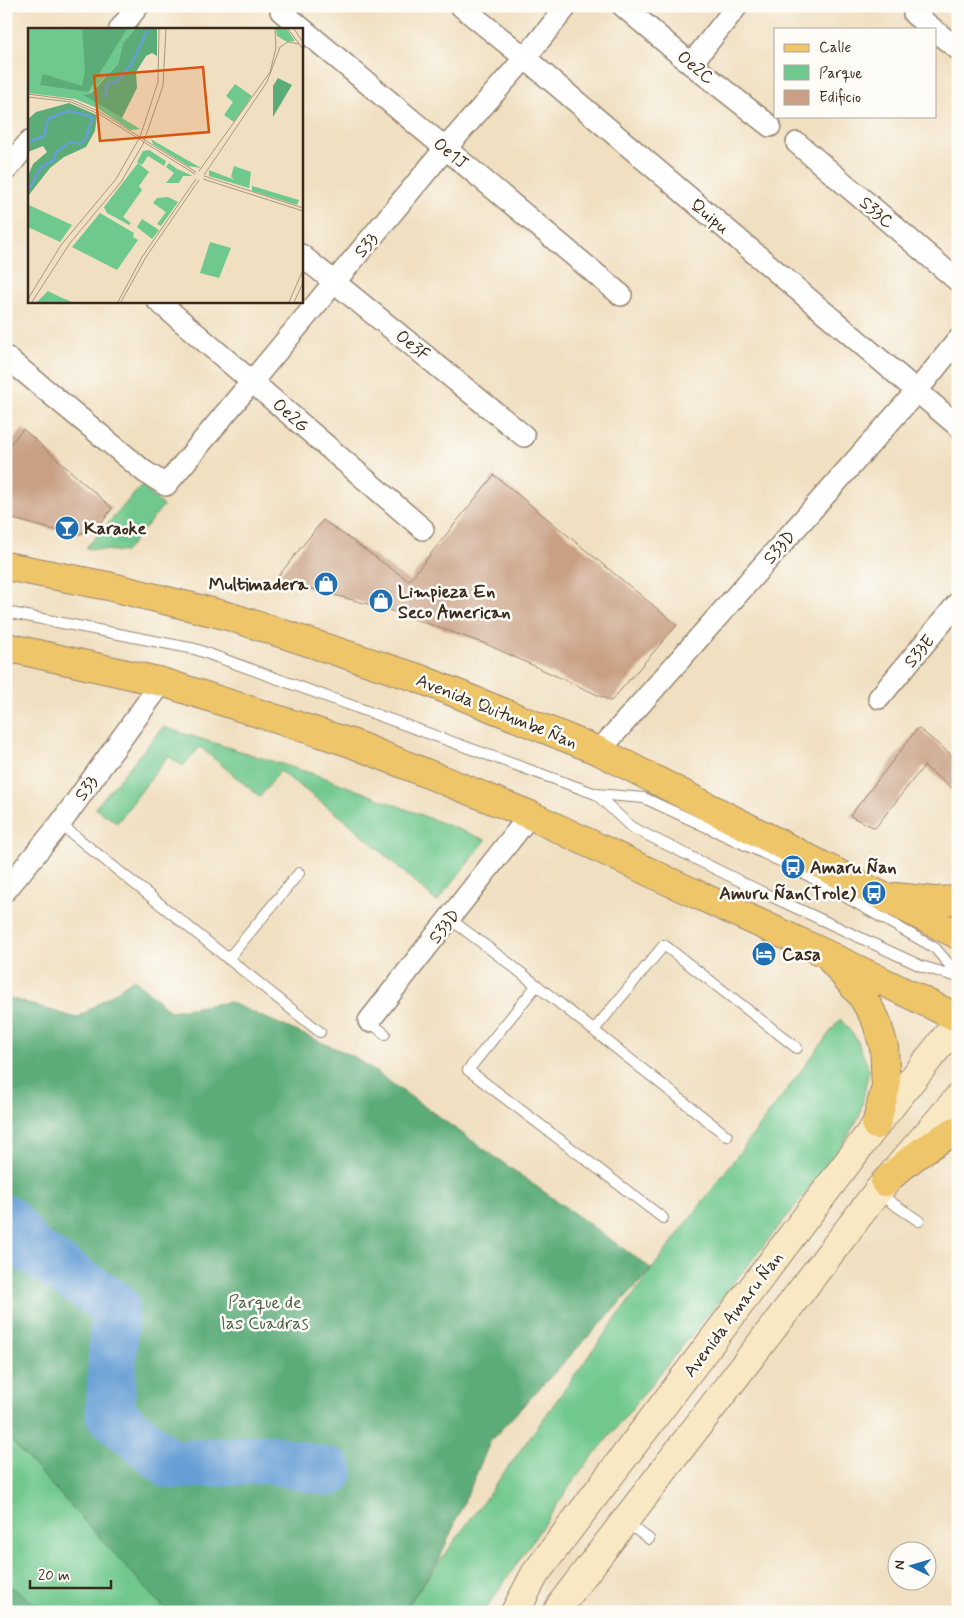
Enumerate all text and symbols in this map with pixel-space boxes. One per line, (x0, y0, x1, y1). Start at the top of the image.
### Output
inset map (28, 28, 302, 302)
legend (774, 28, 936, 118)
text: Calle (819, 38, 851, 58)
street label: Oe2C (672, 45, 719, 90)
text: Parque (819, 64, 862, 84)
text: Edificio (819, 88, 861, 108)
street label: Oe1J (428, 132, 473, 175)
street label: S33C (854, 191, 899, 234)
street label: Quipu (685, 193, 734, 240)
street label: S33 (349, 228, 384, 263)
street label: Oe3F (390, 325, 435, 367)
street label: Oe2G (267, 393, 314, 438)
bar icon: Karaoke (54, 515, 80, 541)
place label: Karaoke (84, 517, 147, 541)
street label: S33D (758, 525, 801, 570)
shop icon: Multimadera (313, 571, 339, 597)
place label: Multimadera (209, 573, 309, 597)
place label: Limpieza En Seco American (398, 580, 511, 625)
shop icon: Limpieza En Seco American (368, 588, 394, 614)
street label: S33E (899, 630, 941, 673)
street label: Avenida Quitumbe Ñan (412, 669, 581, 755)
street label: S33 (70, 771, 104, 806)
bus stop icon: Amaru Ñan (780, 854, 806, 880)
place label: Amaru Ñan (810, 856, 896, 880)
bus stop icon: Amuru Ñan(Trole) (861, 880, 887, 906)
place label: Amuru Ñan(Trole) (719, 882, 857, 906)
street label: S33D (424, 904, 466, 949)
hotel icon: Casa (751, 941, 777, 967)
place label: Casa (782, 943, 821, 967)
street label: Avenida Amaru Ñan (679, 1247, 789, 1382)
park label: Parque de las Cuadras (221, 1291, 309, 1336)
north arrow (886, 1540, 936, 1590)
scale bar (30, 1558, 111, 1590)
text: N (891, 1560, 909, 1570)
text: 20 m (38, 1566, 70, 1586)

